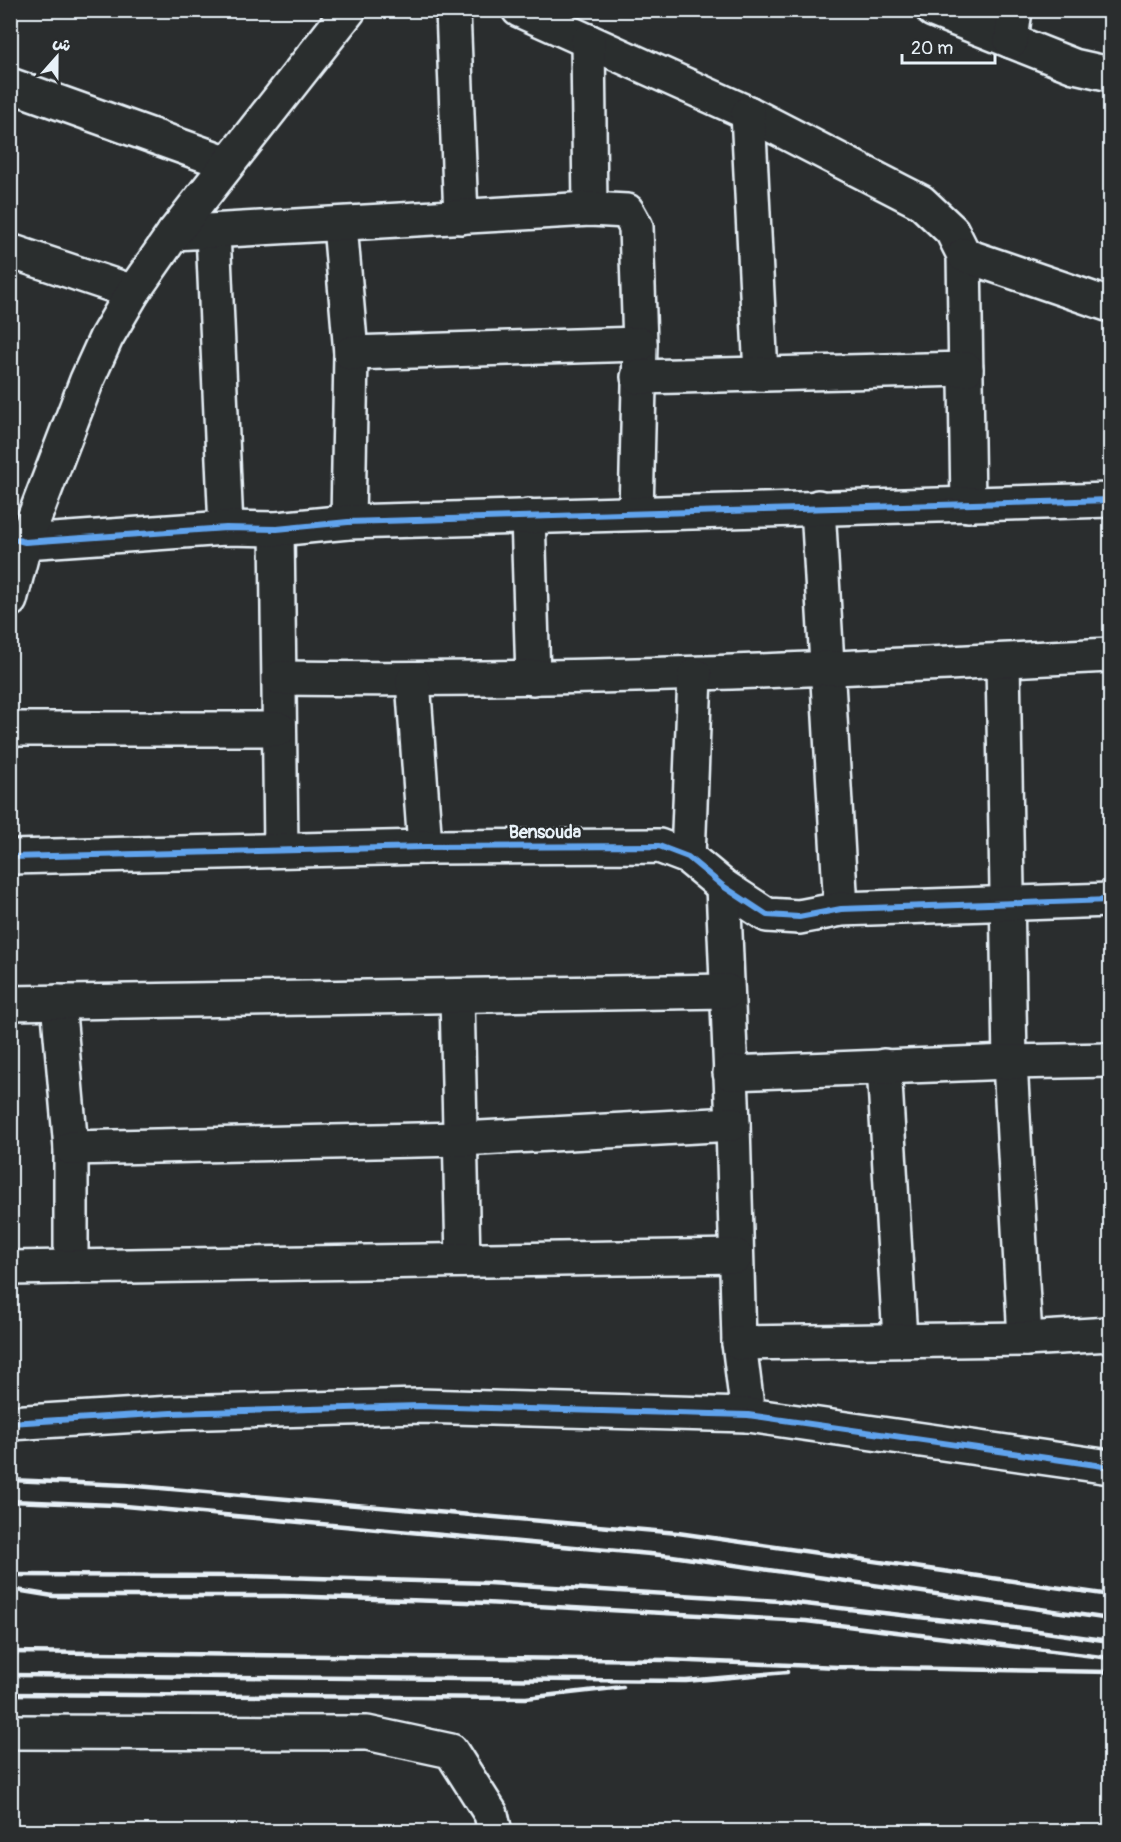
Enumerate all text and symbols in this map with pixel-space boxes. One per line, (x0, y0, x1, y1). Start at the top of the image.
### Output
north arrow (27, 27, 87, 87)
scale bar (902, 27, 995, 65)
text: ش (50, 31, 74, 56)
text: 20 m (911, 37, 953, 60)
district label: Bensouda (509, 821, 582, 844)

